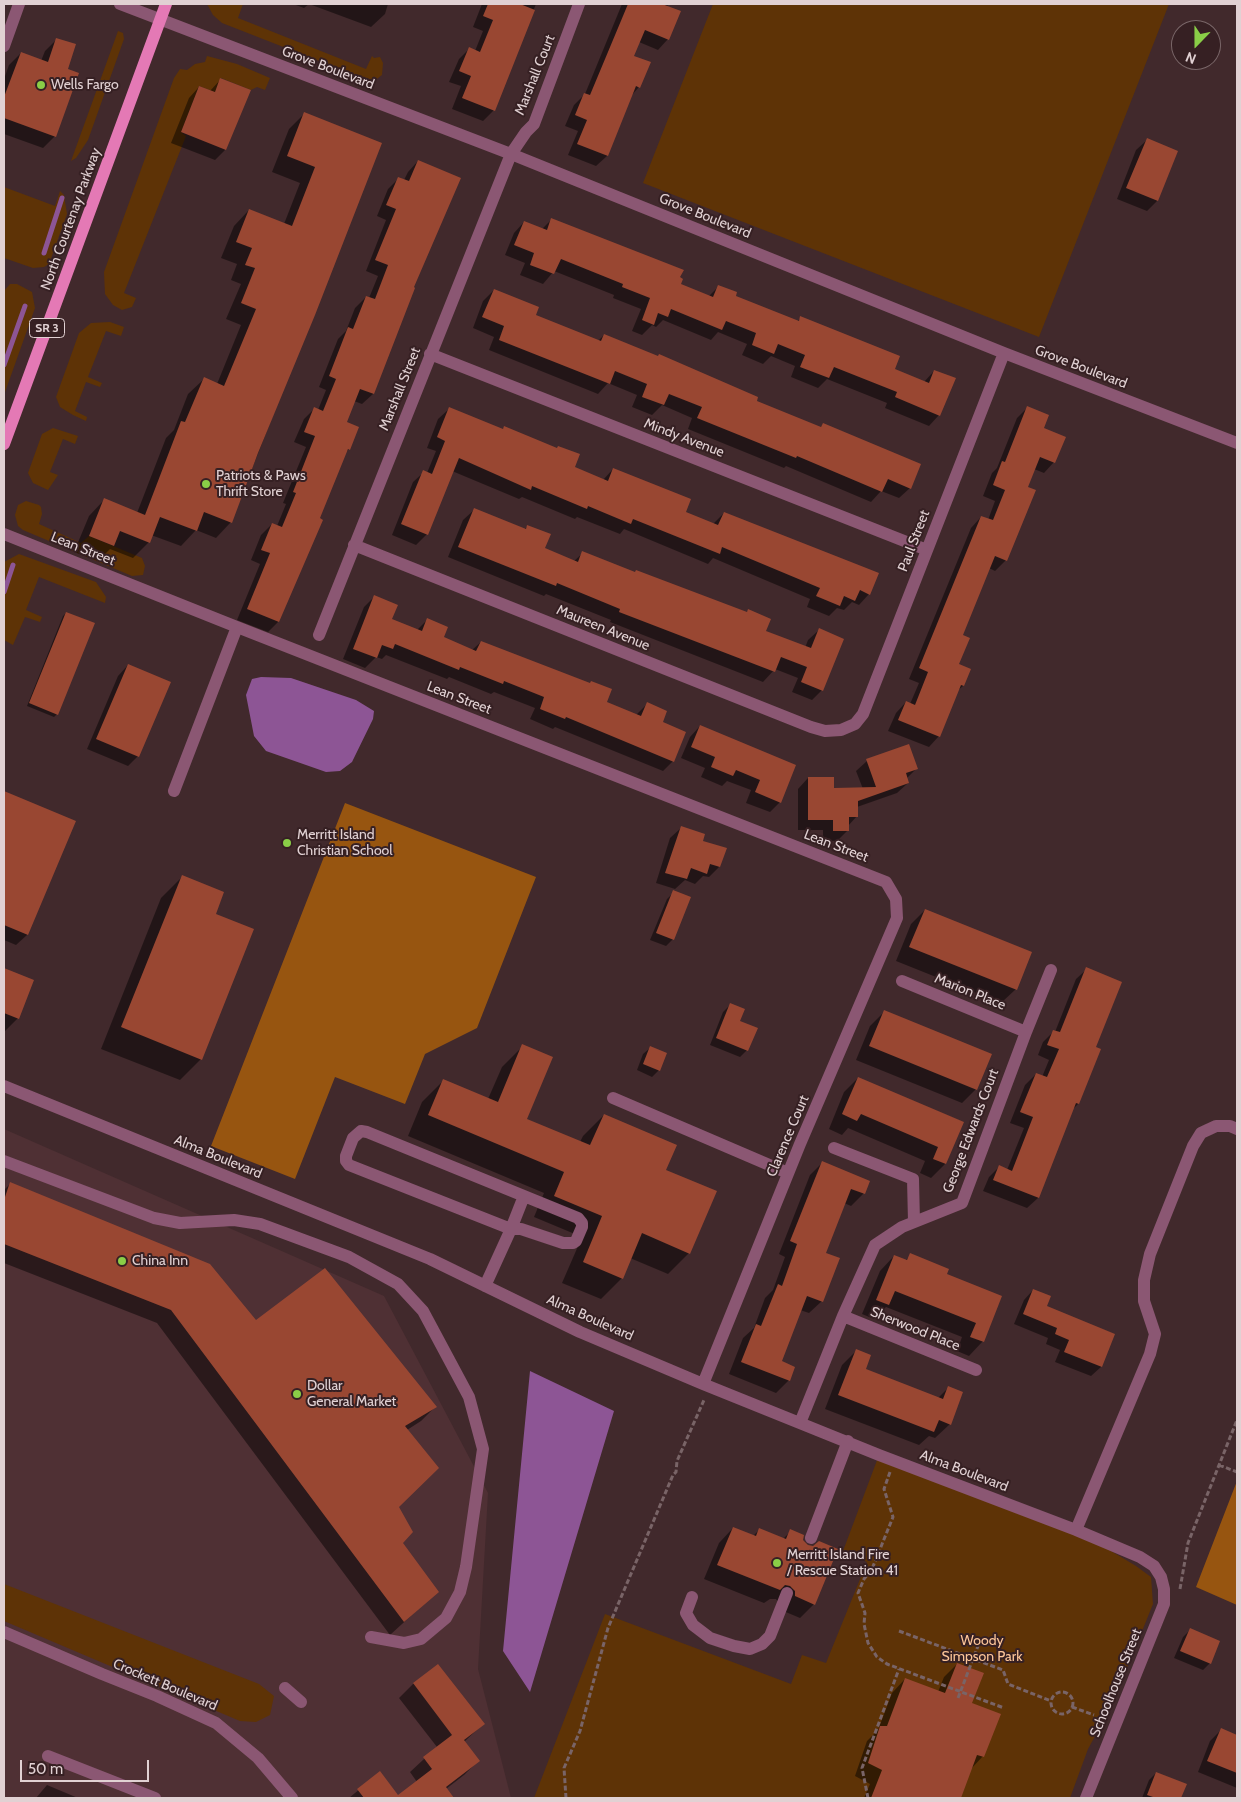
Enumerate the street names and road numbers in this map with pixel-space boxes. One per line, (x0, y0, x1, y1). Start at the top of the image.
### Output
street label: Marshall Court (511, 32, 559, 118)
street label: Grove Boulevard (279, 43, 377, 93)
street label: North Courtenay Parkway (37, 146, 105, 292)
street label: Grove Boulevard (657, 190, 753, 242)
road number: SR 3 (30, 318, 64, 338)
street label: Grove Boulevard (1032, 342, 1130, 392)
street label: Marshall Street (376, 345, 424, 433)
street label: Mindy Avenue (642, 415, 726, 461)
street label: Paul Street (895, 508, 933, 574)
street label: Lean Street (48, 529, 118, 569)
street label: Maureen Avenue (554, 602, 652, 654)
street label: Lean Street (424, 678, 494, 718)
street label: Lean Street (801, 826, 871, 866)
street label: Marion Place (932, 970, 1008, 1014)
street label: George Edwards Court (940, 1067, 1002, 1195)
street label: Clarence Court (763, 1093, 813, 1179)
street label: Alma Boulevard (172, 1132, 264, 1182)
street label: Alma Boulevard (544, 1291, 636, 1345)
street label: Sherwood Place (868, 1303, 962, 1355)
street label: Alma Boulevard (917, 1446, 1011, 1496)
street label: Schoolhouse Street (1087, 1626, 1145, 1740)
street label: Crockett Boulevard (110, 1655, 220, 1715)

